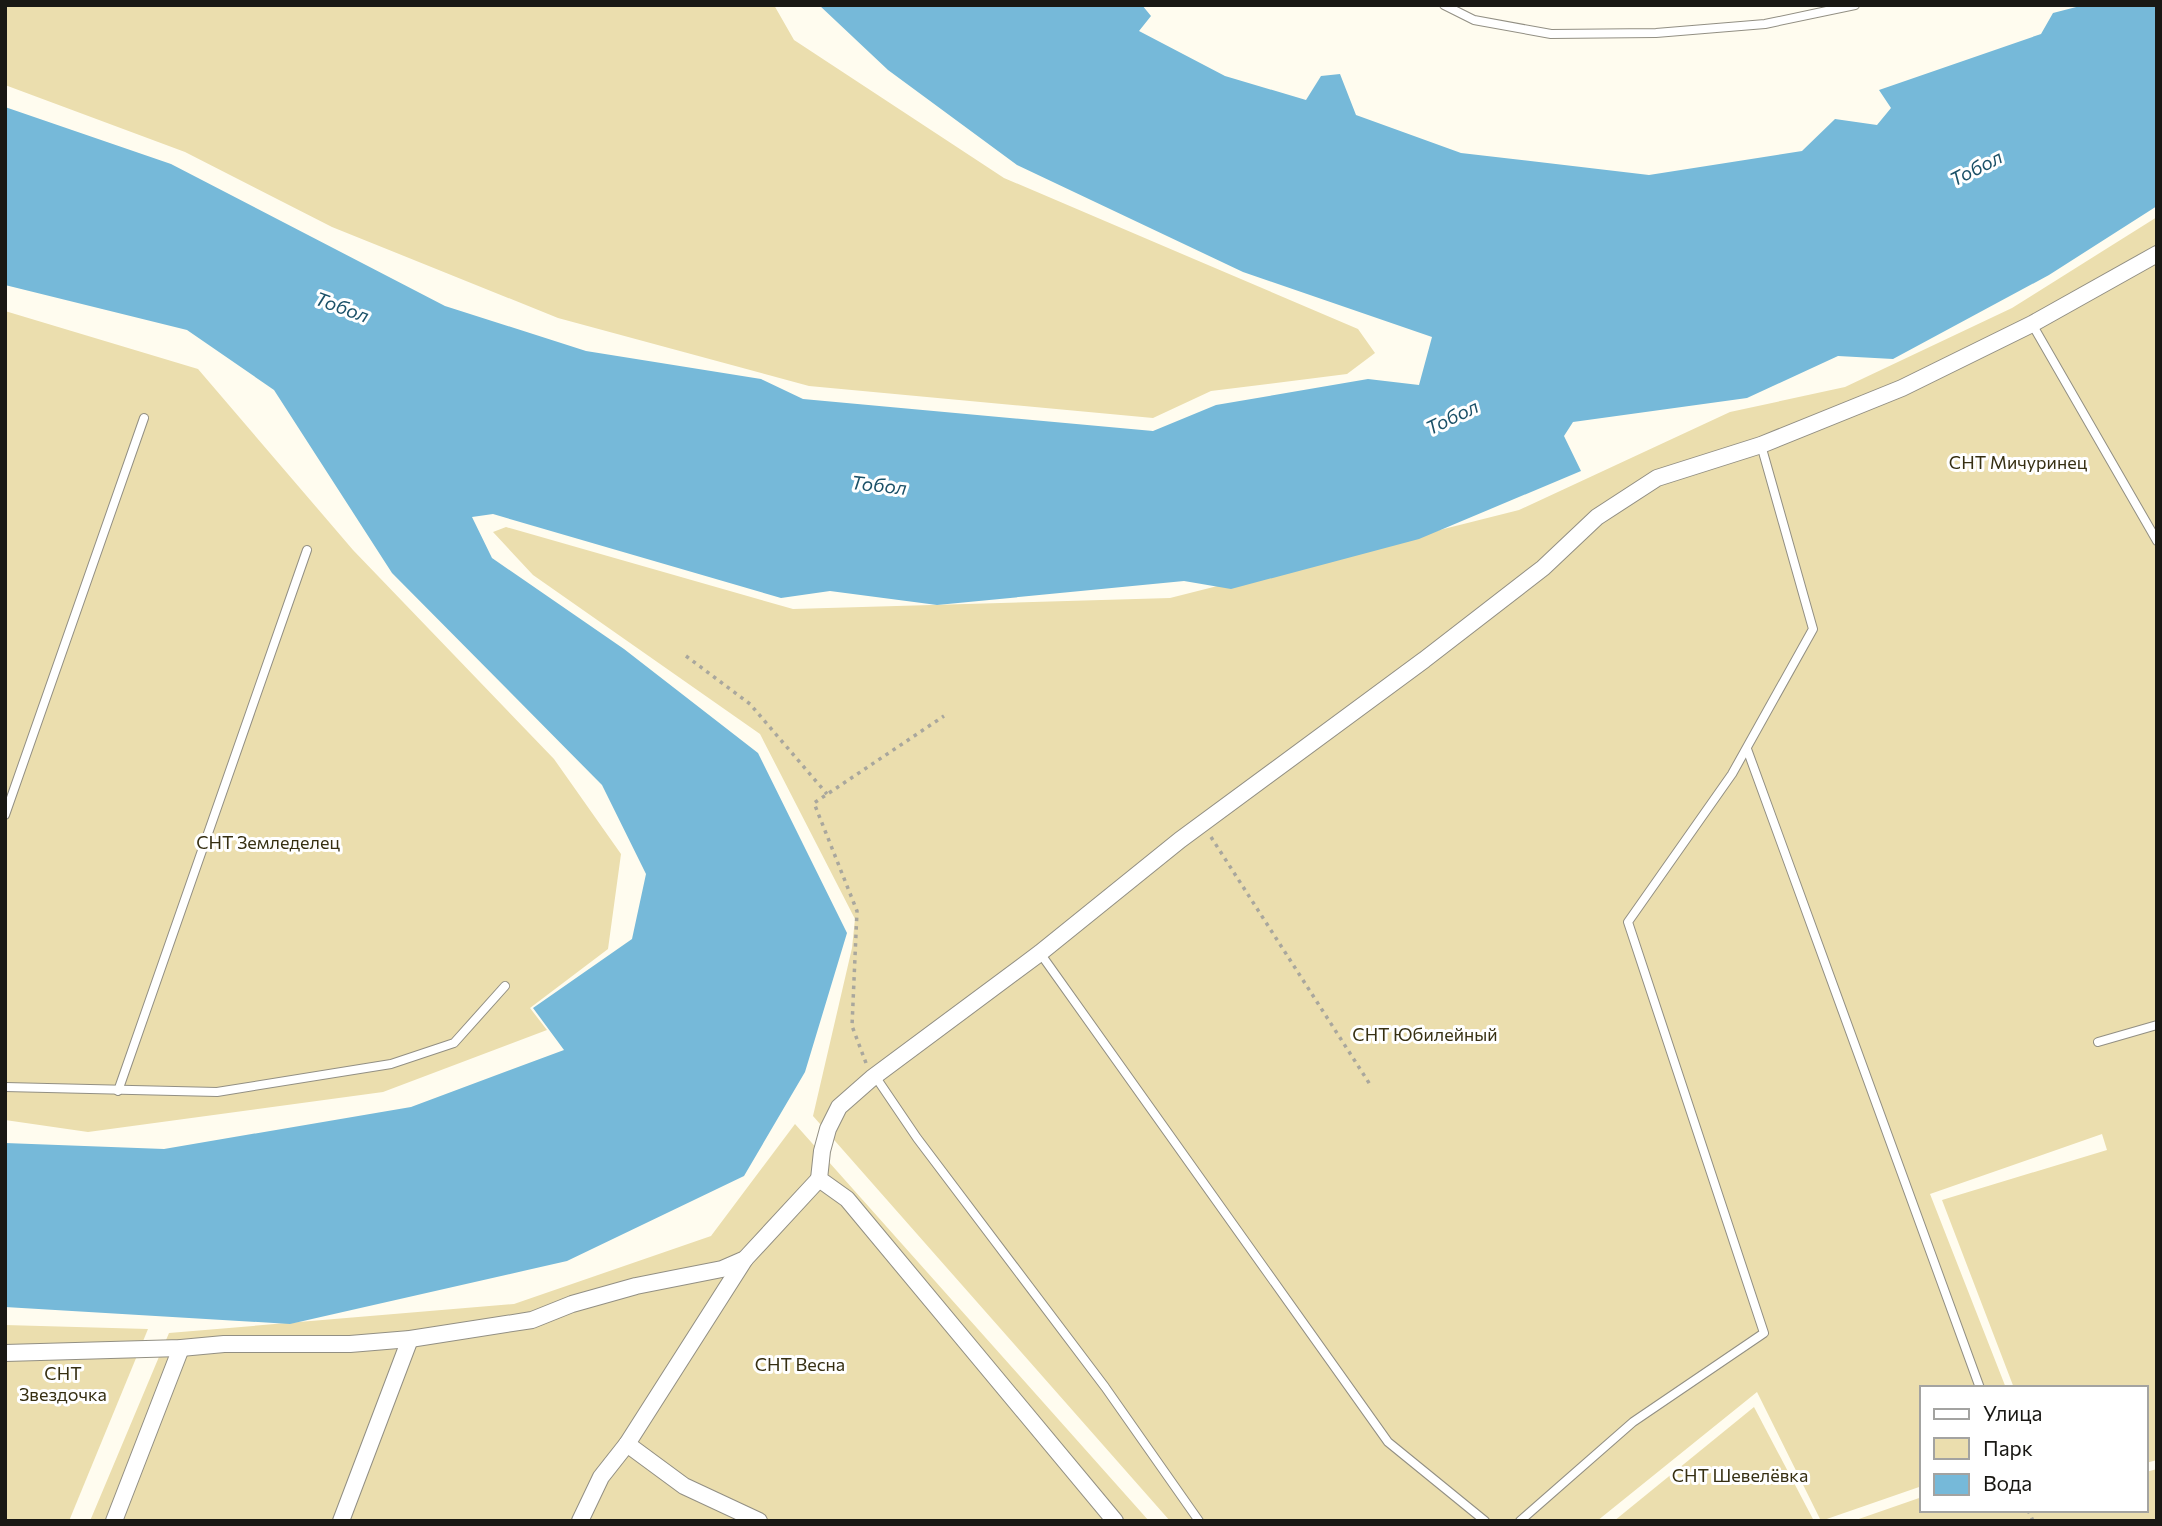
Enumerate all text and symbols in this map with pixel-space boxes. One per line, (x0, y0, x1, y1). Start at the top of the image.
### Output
water label: Тобол (1946, 145, 2006, 190)
water label: Тобол (312, 286, 372, 327)
water label: Тобол (1422, 394, 1482, 439)
park label: СНТ Мичуринец (1949, 451, 2088, 473)
water label: Тобол (850, 470, 908, 499)
park label: СНТ Земледелец (196, 831, 340, 853)
park label: СНТ Юбилейный (1352, 1023, 1498, 1045)
park label: СНТ Весна (755, 1353, 845, 1375)
park label: СНТ Звездочка (19, 1362, 107, 1405)
legend (1920, 1386, 2148, 1512)
text: Улица (1983, 1400, 2042, 1425)
text: Парк (1983, 1435, 2033, 1460)
park label: СНТ Шевелёвка (1672, 1464, 1808, 1486)
text: Вода (1983, 1470, 2032, 1495)

